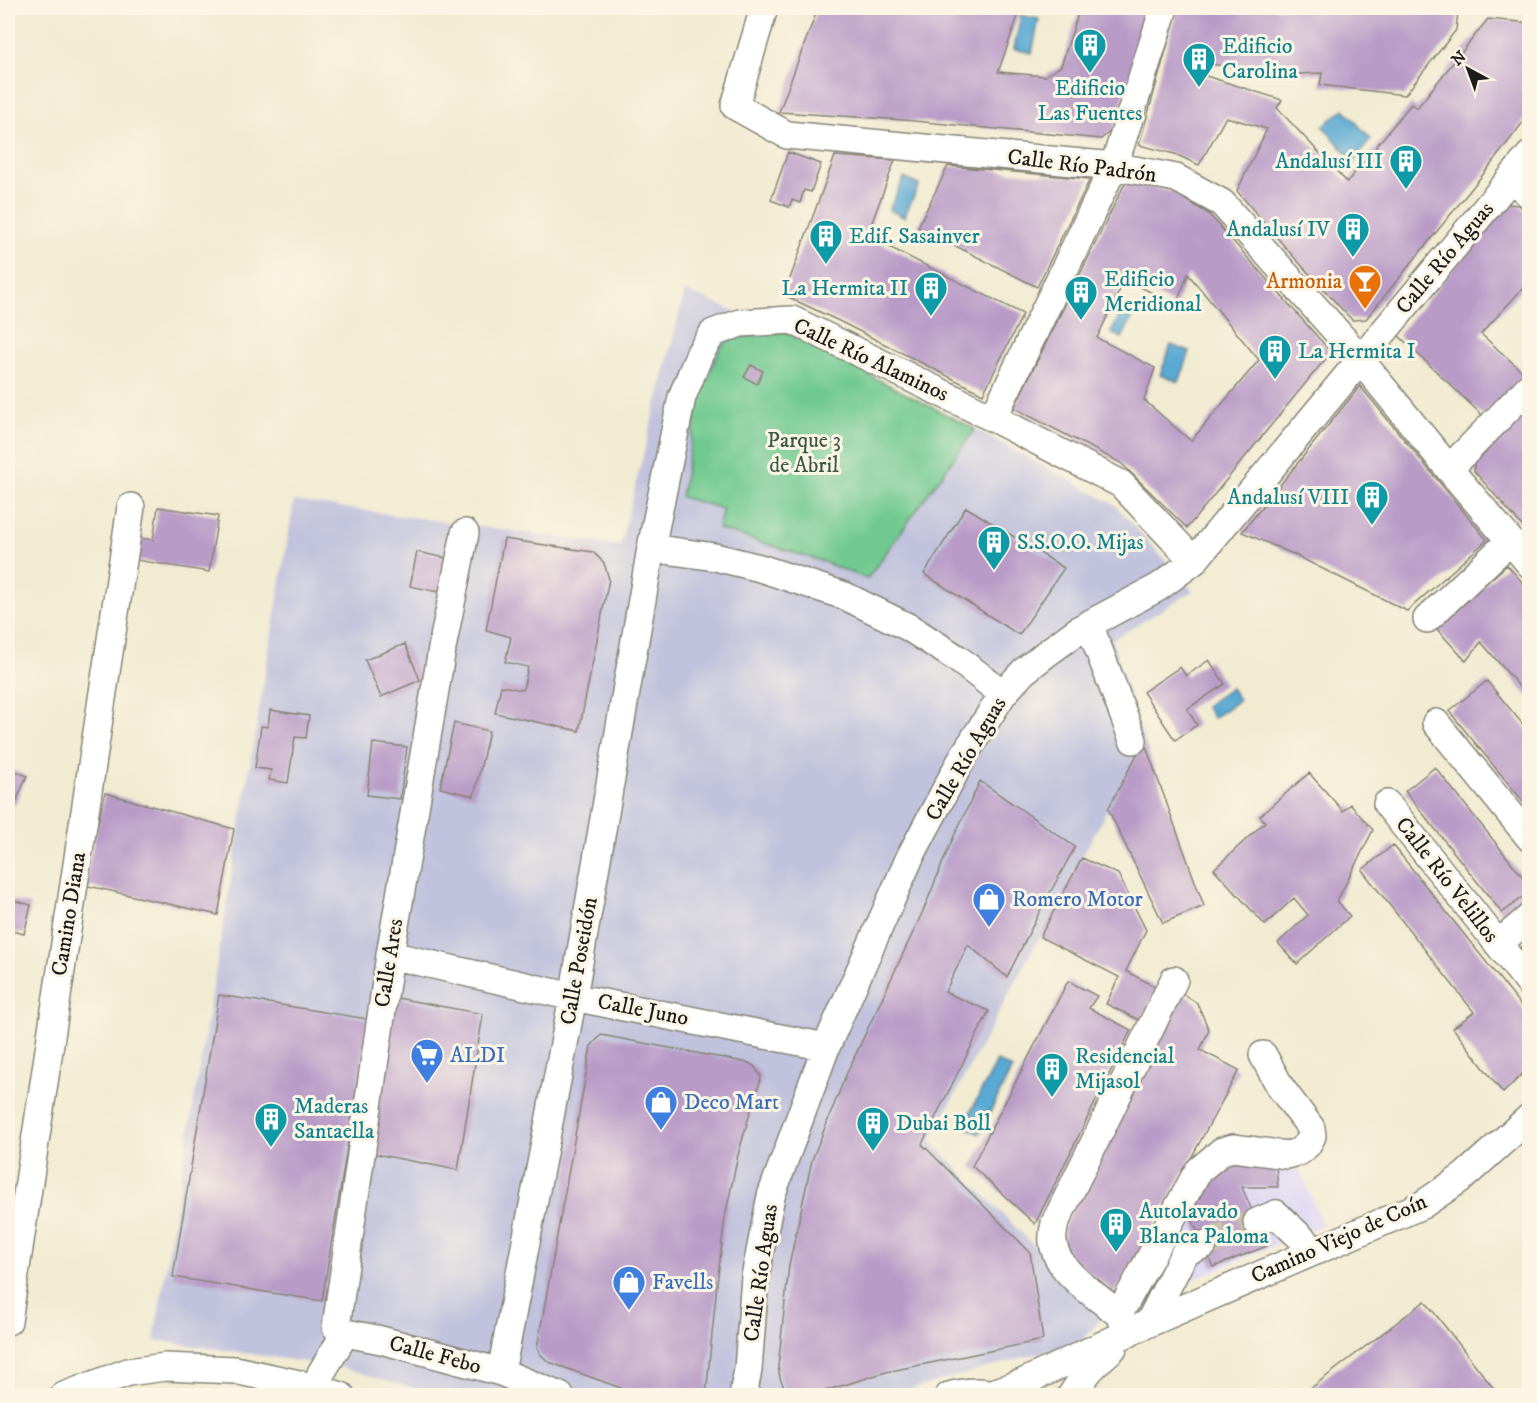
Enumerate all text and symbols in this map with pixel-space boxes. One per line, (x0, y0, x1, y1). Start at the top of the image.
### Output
building icon: Edificio Las Fuentes (1072, 27, 1108, 74)
place label: Edificio Carolina (1222, 33, 1299, 85)
north arrow (1438, 39, 1498, 99)
building icon: Edificio Carolina (1181, 41, 1217, 88)
text: N (1447, 47, 1470, 70)
place label: Edificio Las Fuentes (1038, 75, 1142, 127)
street label: Calle Río Padrón (1006, 143, 1159, 189)
building icon: Andalusí III (1388, 143, 1424, 190)
place label: Andalusí III (1275, 148, 1383, 175)
street label: Calle Río Aguas (1390, 196, 1500, 320)
building icon: Andalusí IV (1335, 211, 1371, 258)
place label: Andalusí IV (1226, 216, 1331, 243)
building icon: Edif. Sasainver (808, 218, 844, 265)
place label: Edif. Sasainver (849, 223, 981, 250)
bar icon: Armonia (1347, 263, 1383, 310)
place label: Edificio Meridional (1104, 266, 1202, 318)
place label: Armonia (1266, 268, 1343, 295)
building icon: La Hermita II (913, 270, 949, 317)
building icon: Edificio Meridional (1063, 274, 1099, 321)
place label: La Hermita II (781, 275, 908, 302)
street label: Calle Río Alaminos (789, 312, 953, 408)
building icon: La Hermita I (1257, 333, 1293, 380)
place label: La Hermita I (1298, 338, 1416, 365)
park label: Parque 3 de Abril (767, 427, 841, 479)
building icon: Andalusí VIII (1354, 479, 1390, 526)
place label: Andalusí VIII (1227, 484, 1349, 511)
building icon: S.S.O.O. Mijas (976, 524, 1012, 571)
place label: S.S.O.O. Mijas (1017, 529, 1144, 556)
street label: Calle Río Aguas (920, 692, 1012, 826)
street label: Calle Río Velillos (1390, 812, 1504, 948)
street label: Camino Diana (46, 849, 92, 978)
shop icon: Romero Motor (971, 881, 1007, 928)
place label: Romero Motor (1012, 886, 1144, 913)
street label: Calle Poseidón (554, 894, 604, 1027)
street label: Calle Ares (369, 917, 409, 1009)
street label: Calle Juno (595, 988, 691, 1032)
supermarket icon: ALDI (409, 1037, 445, 1084)
place label: ALDI (450, 1042, 505, 1069)
place label: Residencial Mijasol (1075, 1043, 1175, 1095)
building icon: Residencial Mijasol (1034, 1051, 1070, 1098)
shop icon: Deco Mart (643, 1084, 679, 1131)
place label: Deco Mart (684, 1089, 779, 1116)
place label: Maderas Santaella (294, 1093, 375, 1145)
building icon: Maderas Santaella (253, 1101, 289, 1148)
building icon: Dubai Boll (855, 1105, 891, 1152)
place label: Dubai Boll (896, 1110, 991, 1137)
street label: Camino Viejo de Coín (1247, 1188, 1432, 1290)
place label: Autolavado Blanca Paloma (1139, 1198, 1270, 1250)
street label: Calle Río Aguas (738, 1202, 784, 1344)
building icon: Autolavado Blanca Paloma (1098, 1206, 1134, 1253)
shop icon: Favells (611, 1264, 647, 1311)
place label: Favells (652, 1269, 713, 1296)
street label: Calle Febo (386, 1330, 484, 1380)

